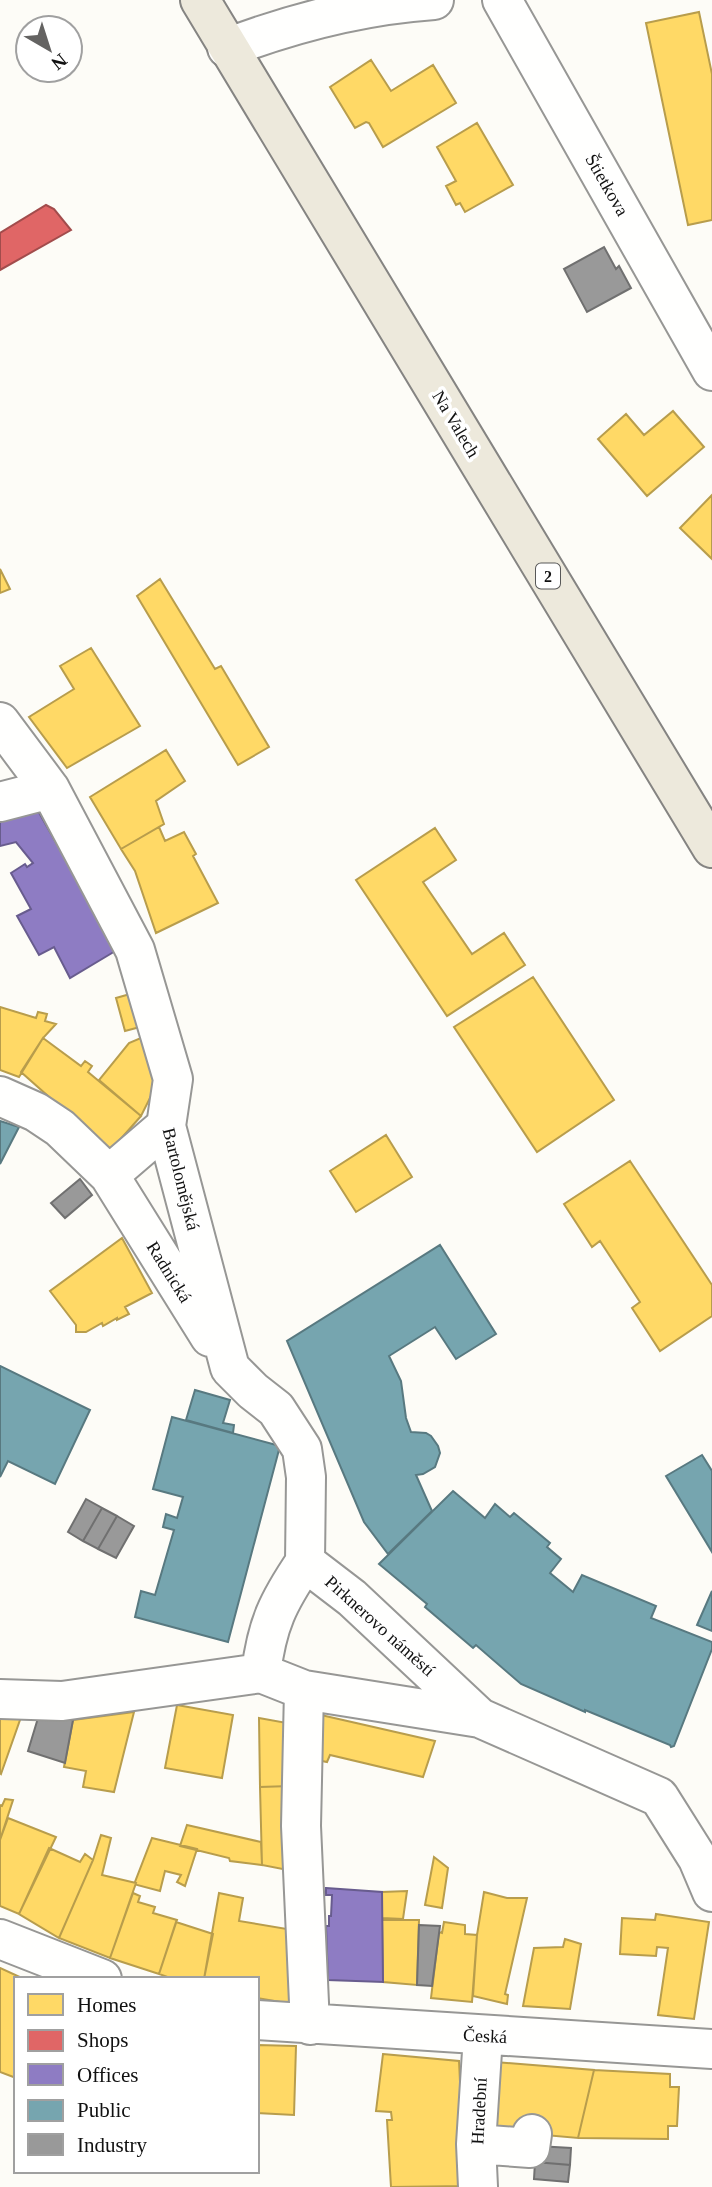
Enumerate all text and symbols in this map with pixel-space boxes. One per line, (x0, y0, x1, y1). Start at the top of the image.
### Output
north arrow (14, 14, 84, 84)
text: N (47, 49, 71, 74)
street label: Štietkova (581, 150, 634, 219)
street label: Na Valech (428, 387, 484, 461)
road number: 2 (536, 564, 560, 589)
street label: Bartolomějská (159, 1126, 203, 1232)
street label: Radnická (143, 1238, 195, 1306)
street label: Pirknerovo náměstí (321, 1572, 439, 1680)
legend (14, 1977, 259, 2173)
text: Homes (77, 1993, 137, 2017)
street label: Česká (463, 2024, 508, 2047)
text: Shops (77, 2028, 128, 2052)
text: Offices (77, 2063, 138, 2087)
street label: Hradební (467, 2077, 491, 2145)
text: Public (77, 2098, 131, 2122)
text: Industry (77, 2133, 147, 2157)

